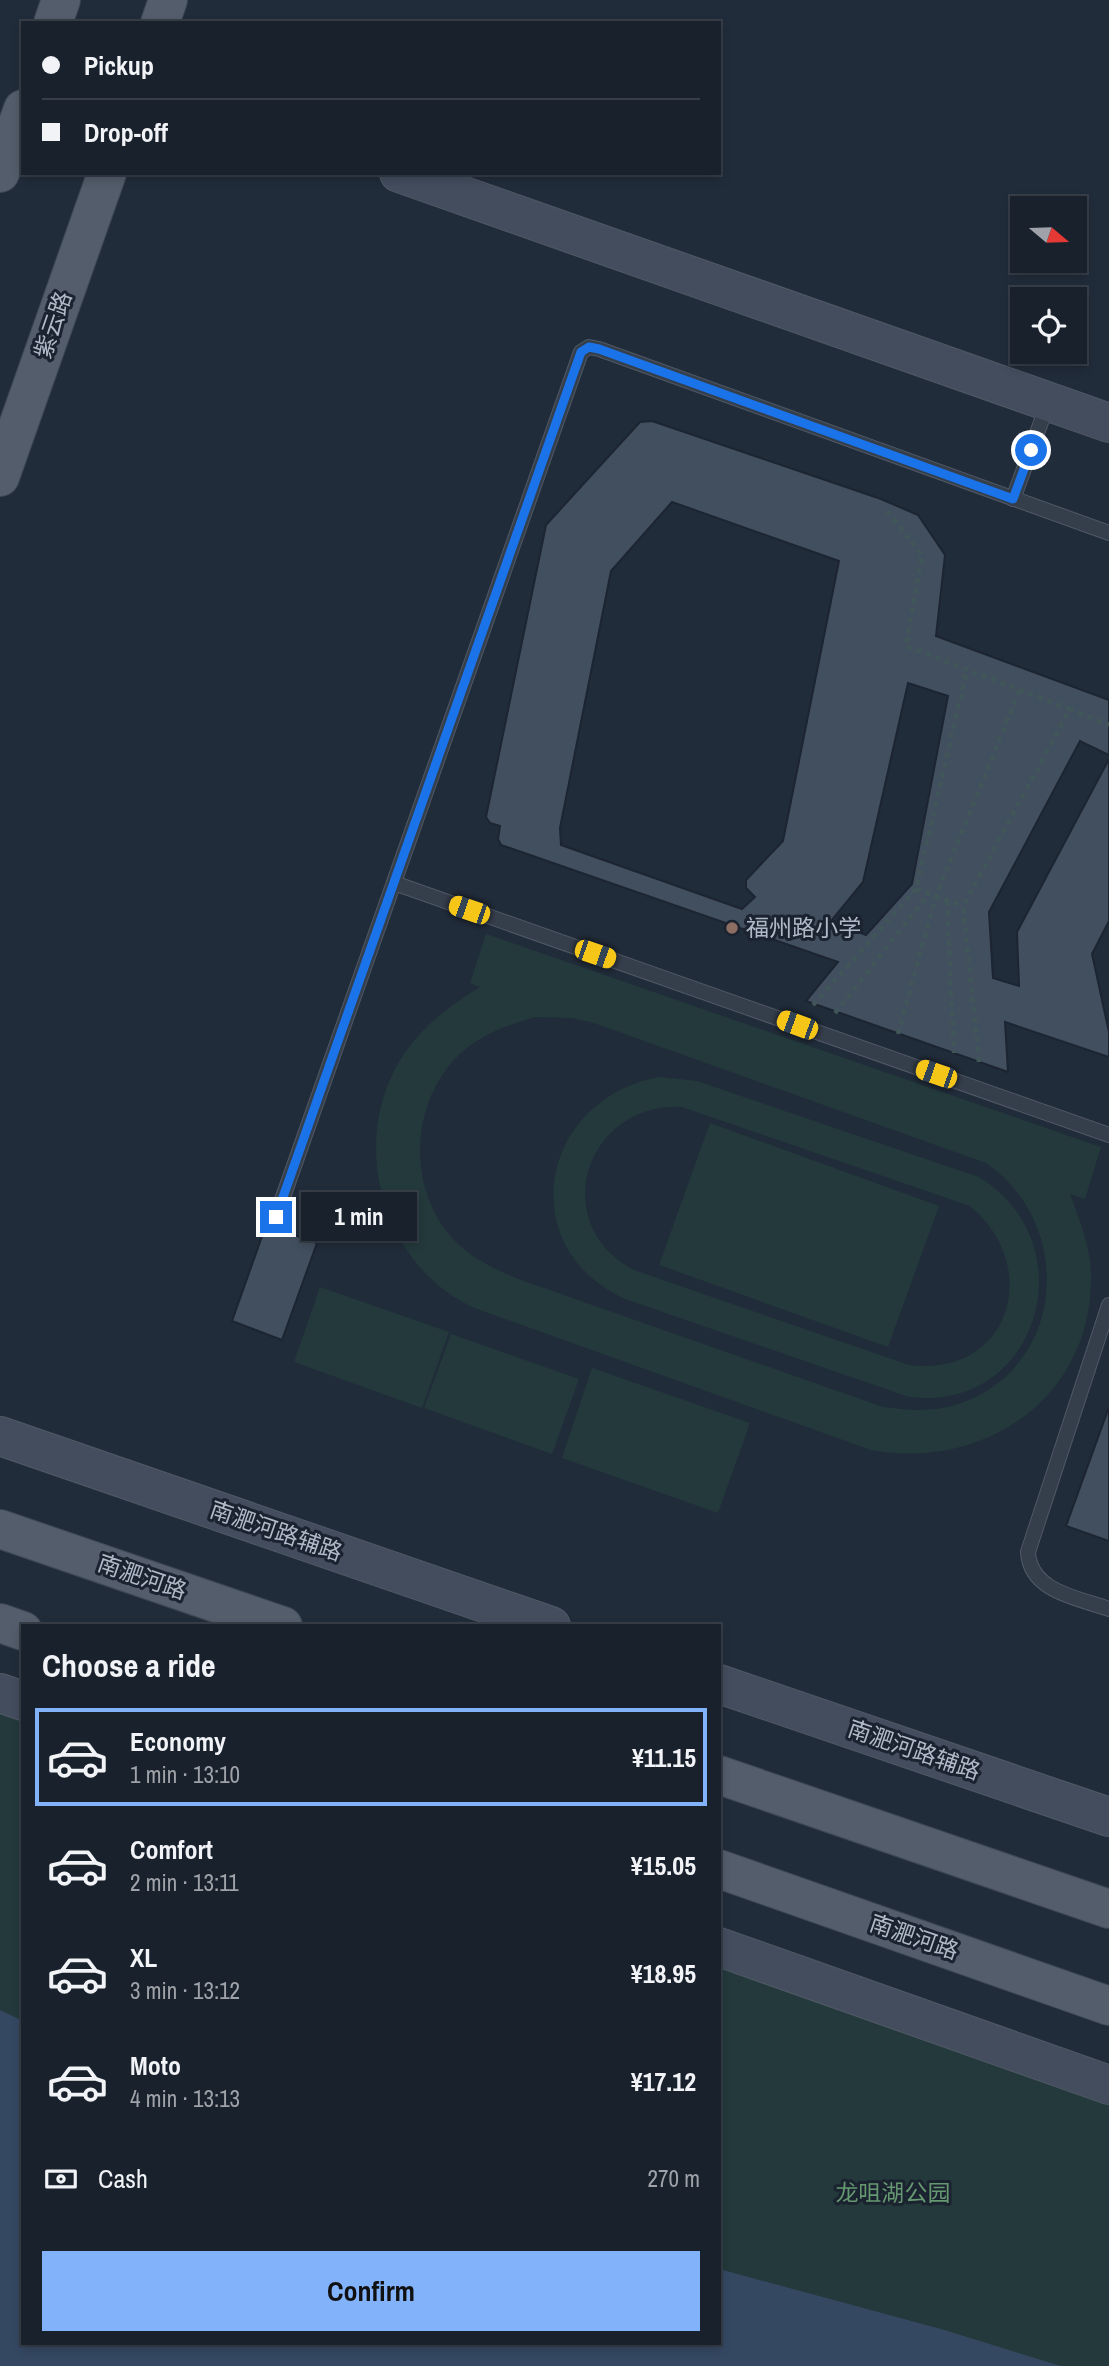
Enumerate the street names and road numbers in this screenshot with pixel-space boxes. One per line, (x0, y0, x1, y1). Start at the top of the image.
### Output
street label: 紫云路 (27, 287, 78, 363)
street label: 南淝河路辅路 (206, 1493, 346, 1568)
street label: 南淝河路 (94, 1547, 191, 1606)
street label: 南淝河路辅路 (844, 1712, 984, 1787)
street label: 南淝河路 (866, 1907, 963, 1966)

